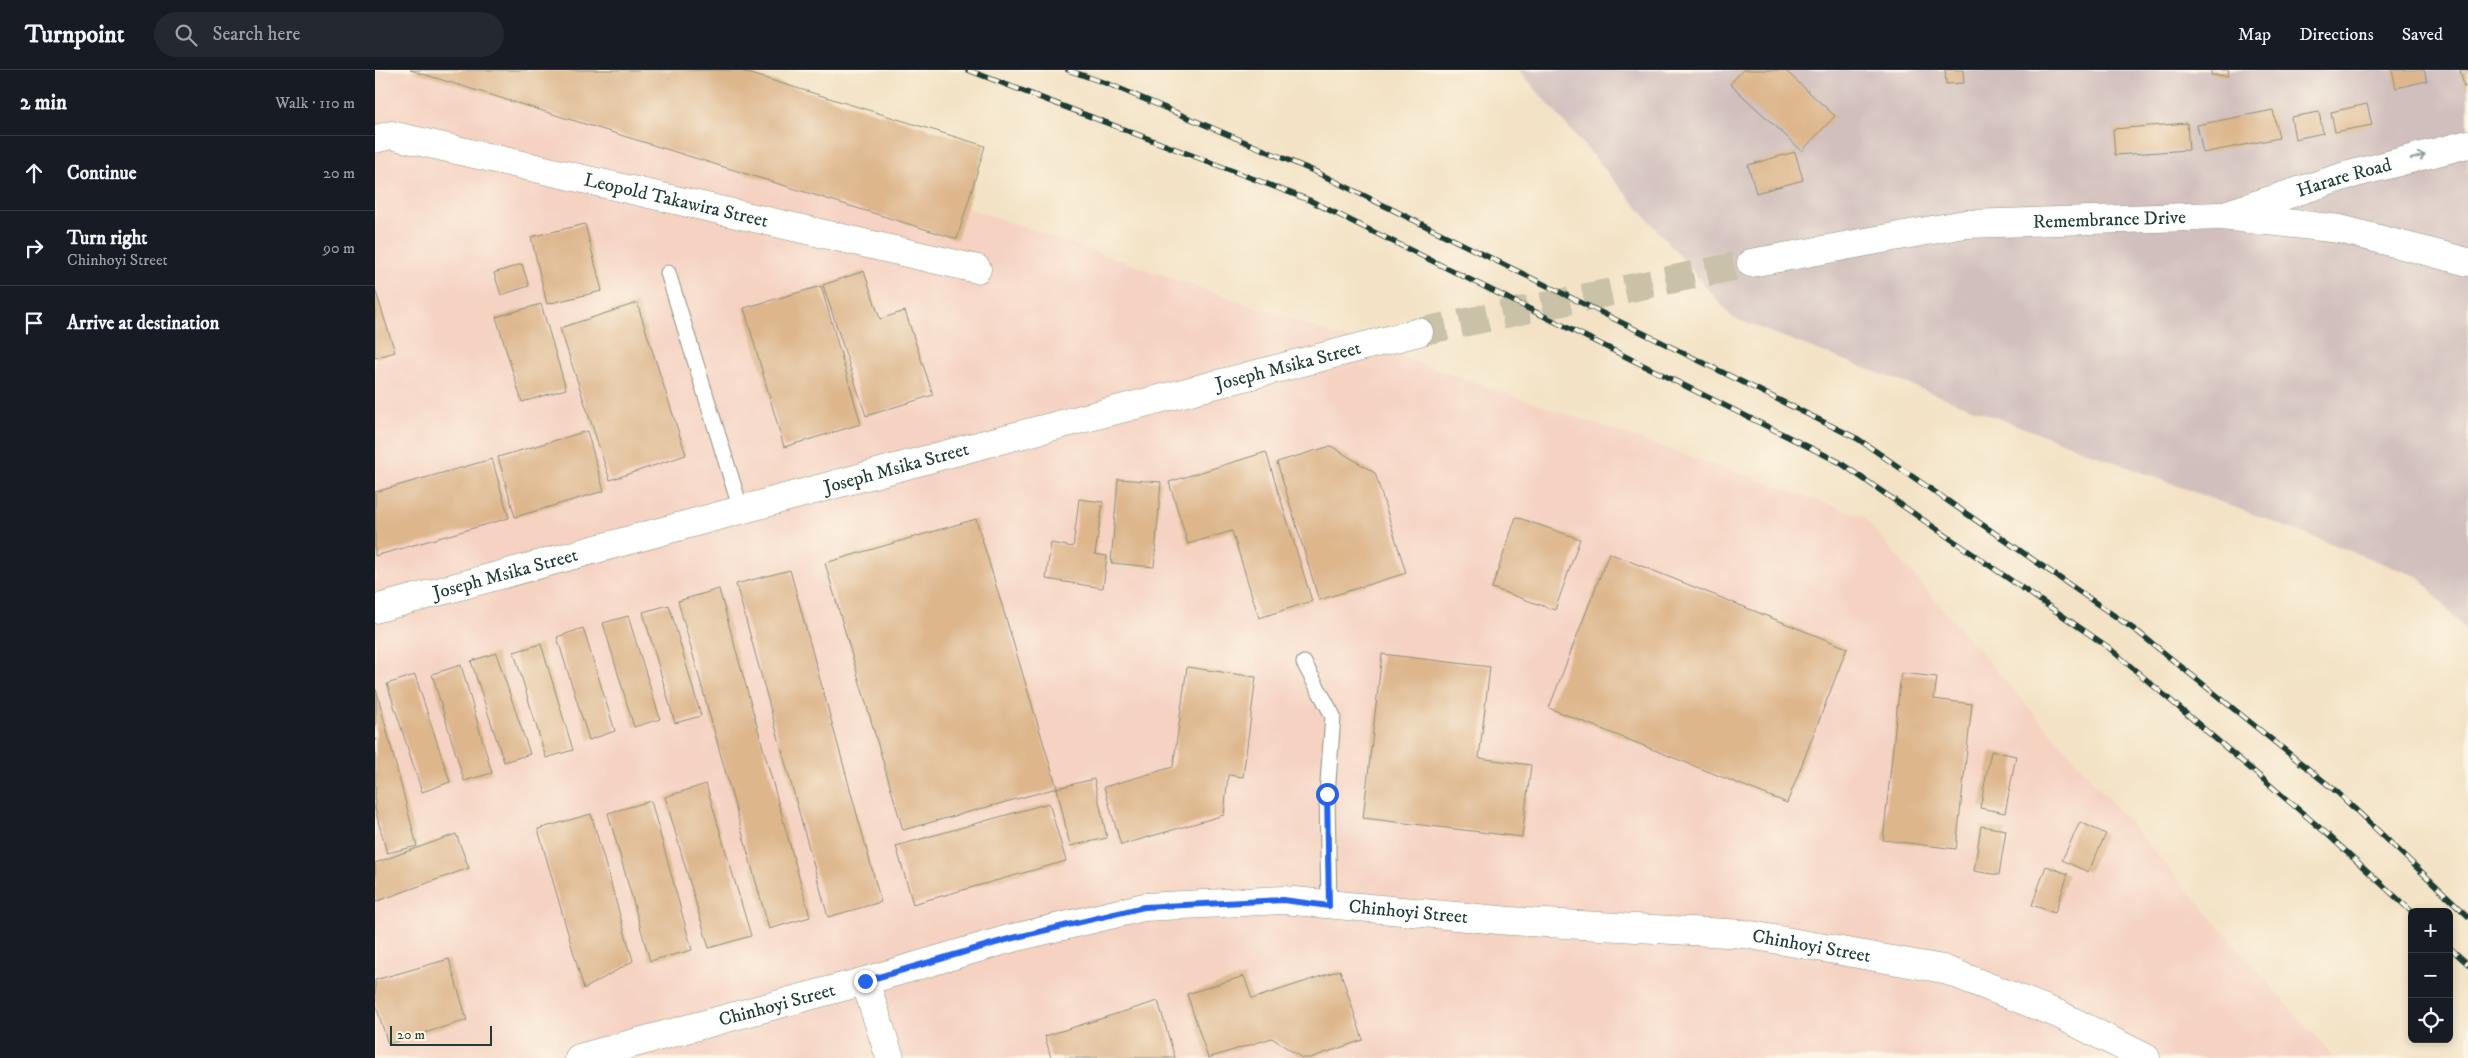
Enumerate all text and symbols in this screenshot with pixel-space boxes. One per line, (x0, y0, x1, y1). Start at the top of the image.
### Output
search box (154, 12, 504, 57)
text: Turnpoint (25, 20, 124, 50)
icon: search (172, 21, 200, 49)
text: Search here (212, 23, 300, 46)
text: Map (2238, 24, 2271, 46)
text: Directions (2299, 24, 2374, 46)
text: Saved (2402, 24, 2443, 46)
text: 2 min (20, 90, 67, 116)
text: Walk · 110 m (275, 93, 355, 113)
one-way arrow (2410, 152, 2426, 161)
street label: Harare Road (2294, 153, 2394, 202)
icon: ahead (20, 159, 48, 187)
text: Continue (67, 162, 137, 185)
text: 20 m (323, 163, 355, 183)
street label: Leopold Takawira Street (582, 168, 770, 232)
street label: Remembrance Drive (2033, 206, 2186, 233)
text: Turn right (67, 227, 147, 250)
icon: right (20, 234, 48, 262)
text: 90 m (323, 238, 355, 258)
text: Chinhoyi Street (67, 250, 168, 270)
icon: arrive (20, 309, 48, 337)
text: Arrive at destination (67, 312, 219, 335)
street label: Joseph Msika Street (1211, 336, 1363, 396)
street label: Joseph Msika Street (819, 437, 971, 499)
street label: Joseph Msika Street (428, 543, 580, 605)
route start (1316, 783, 1339, 806)
street label: Chinhoyi Street (1348, 895, 1469, 929)
map controls (2408, 908, 2453, 1043)
button: + (2408, 908, 2453, 953)
street label: Chinhoyi Street (1751, 924, 1872, 967)
button: − (2408, 953, 2453, 998)
route end (854, 970, 877, 993)
street label: Chinhoyi Street (716, 978, 838, 1031)
button: locate (2408, 998, 2453, 1043)
scale bar (390, 1023, 493, 1046)
text: 20 m (397, 1026, 425, 1044)

